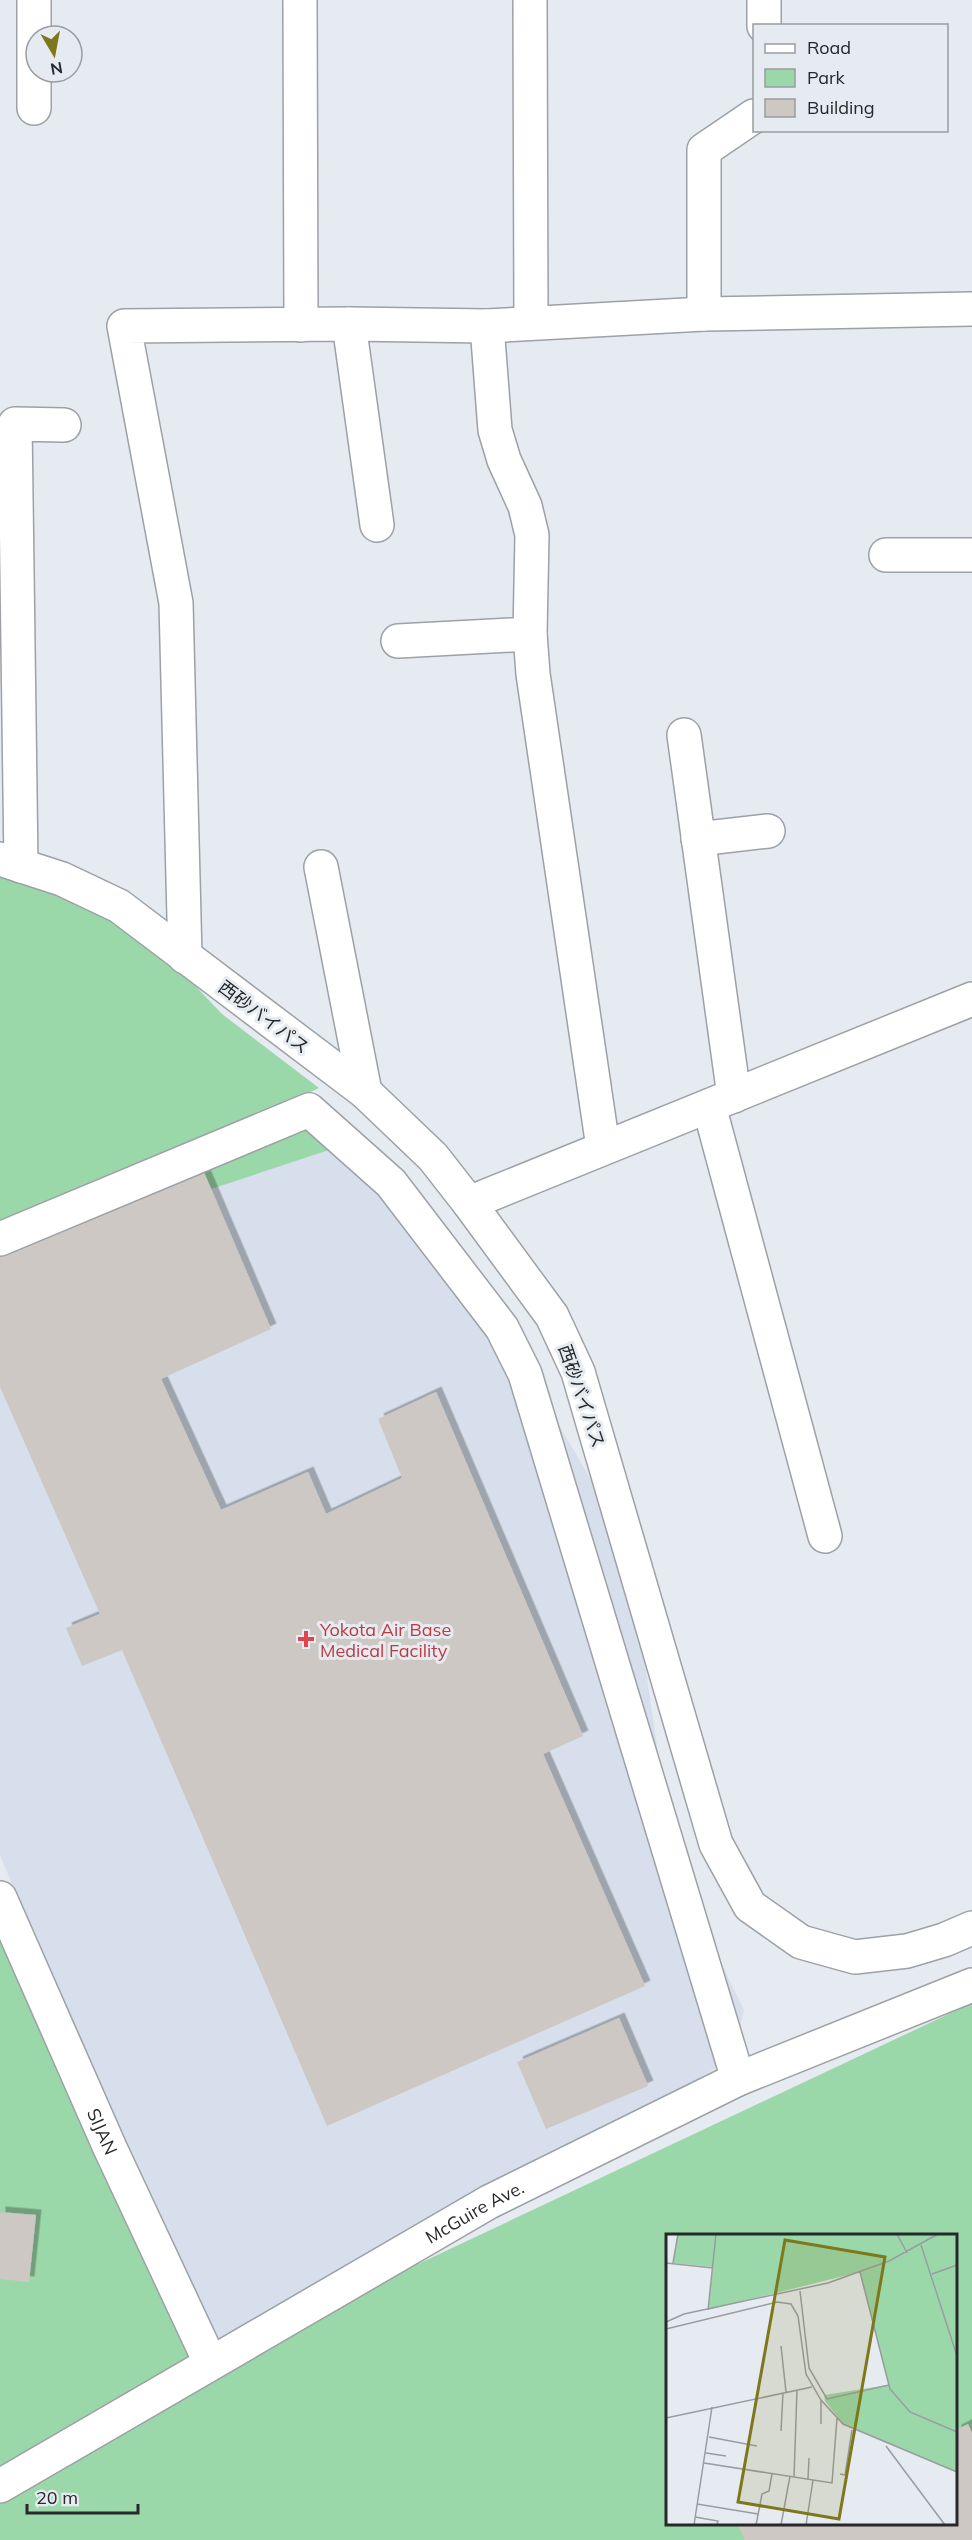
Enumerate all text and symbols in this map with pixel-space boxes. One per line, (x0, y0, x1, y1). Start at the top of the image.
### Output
north arrow (24, 24, 84, 84)
legend (753, 24, 948, 132)
text: Road (807, 36, 851, 59)
text: N (49, 58, 64, 80)
text: Park (807, 66, 846, 89)
text: Building (807, 96, 875, 119)
street label: 西砂バイパス (214, 975, 314, 1059)
street label: 西砂バイパス (554, 1341, 610, 1451)
place label: Yokota Air Base Medical Facility (319, 1618, 451, 1662)
marker: Yokota Air Base Medical Facility (297, 1630, 315, 1648)
street label: SIJAN (82, 2105, 123, 2158)
street label: McGuire Ave. (421, 2175, 527, 2248)
inset map (666, 2234, 957, 2525)
scale bar (27, 2477, 138, 2515)
text: 20 m (36, 2486, 78, 2509)

